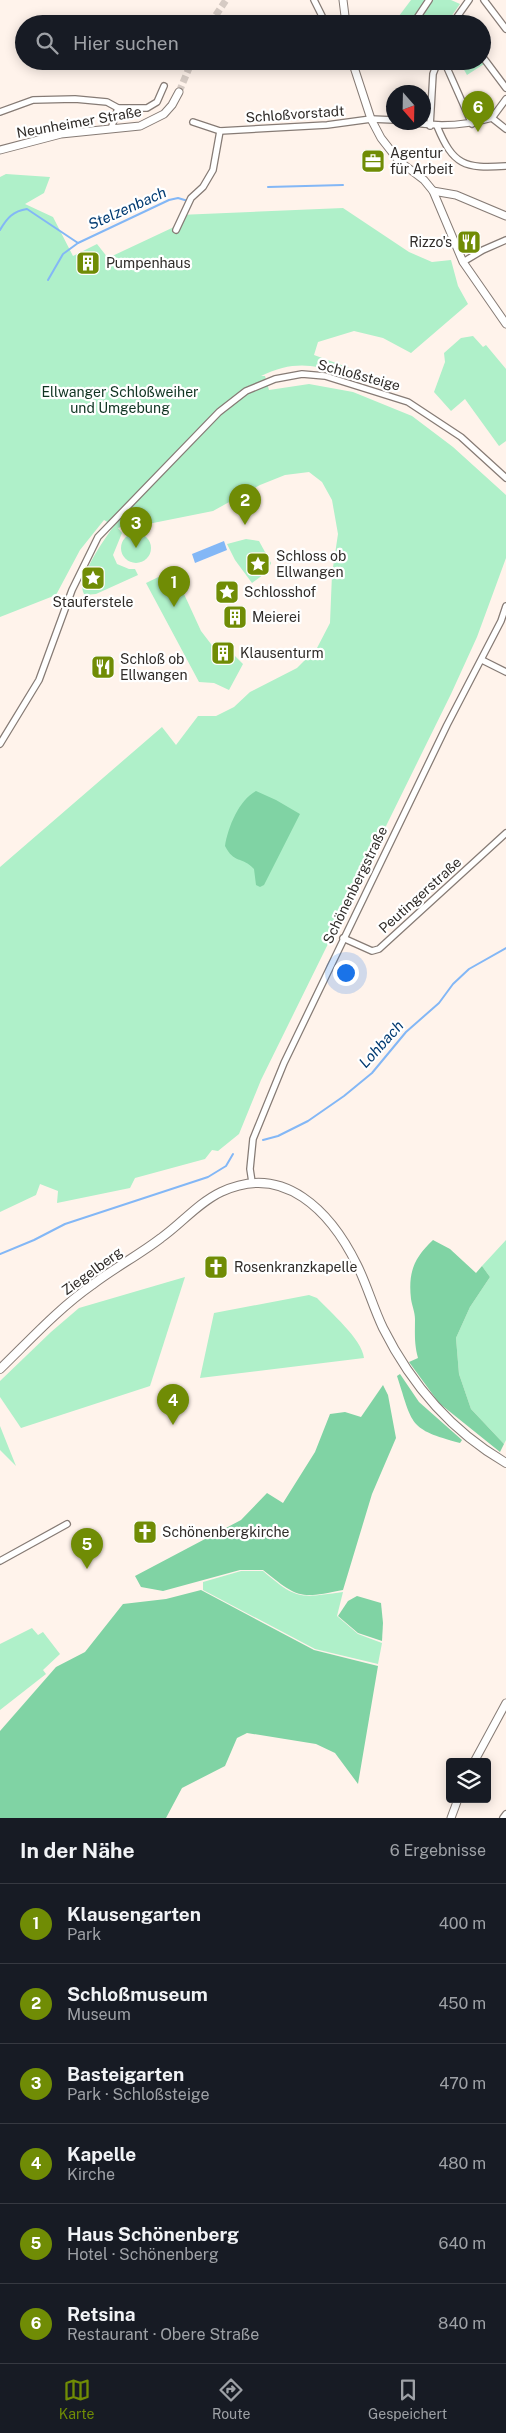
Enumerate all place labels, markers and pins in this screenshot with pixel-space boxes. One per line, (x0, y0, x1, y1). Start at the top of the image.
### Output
pin: 6 (462, 91, 494, 132)
place label: Agentur für Arbeit (390, 145, 453, 177)
office icon: Agentur für Arbeit (360, 148, 386, 174)
restaurant icon: Rizzo's (456, 229, 482, 255)
place label: Rizzo's (409, 234, 452, 250)
building icon: Pumpenhaus (75, 250, 101, 276)
place label: Pumpenhaus (106, 255, 191, 271)
pin: 2 (229, 484, 261, 525)
pin: 3 (120, 507, 152, 548)
place label: Schloss ob Ellwangen (276, 548, 346, 580)
place icon: Schloss ob Ellwangen (245, 551, 271, 577)
place icon: Stauferstele (80, 565, 106, 591)
pin: 1 (158, 566, 190, 607)
place icon: Schlosshof (214, 579, 240, 605)
place label: Schlosshof (244, 584, 317, 600)
place label: Stauferstele (52, 594, 134, 610)
building icon: Meierei (222, 604, 248, 630)
place label: Meierei (252, 609, 300, 625)
building icon: Klausenturm (210, 640, 236, 666)
place label: Klausenturm (240, 645, 324, 661)
place label: Schloß ob Ellwangen (120, 651, 188, 683)
restaurant icon: Schloß ob Ellwangen (90, 654, 116, 680)
church icon: Rosenkranzkapelle (203, 1254, 229, 1280)
place label: Rosenkranzkapelle (234, 1259, 357, 1275)
pin: 4 (157, 1384, 189, 1425)
church icon: Schönenbergkirche (132, 1519, 158, 1545)
place label: Schönenbergkirche (162, 1524, 290, 1540)
pin: 5 (71, 1528, 103, 1569)

